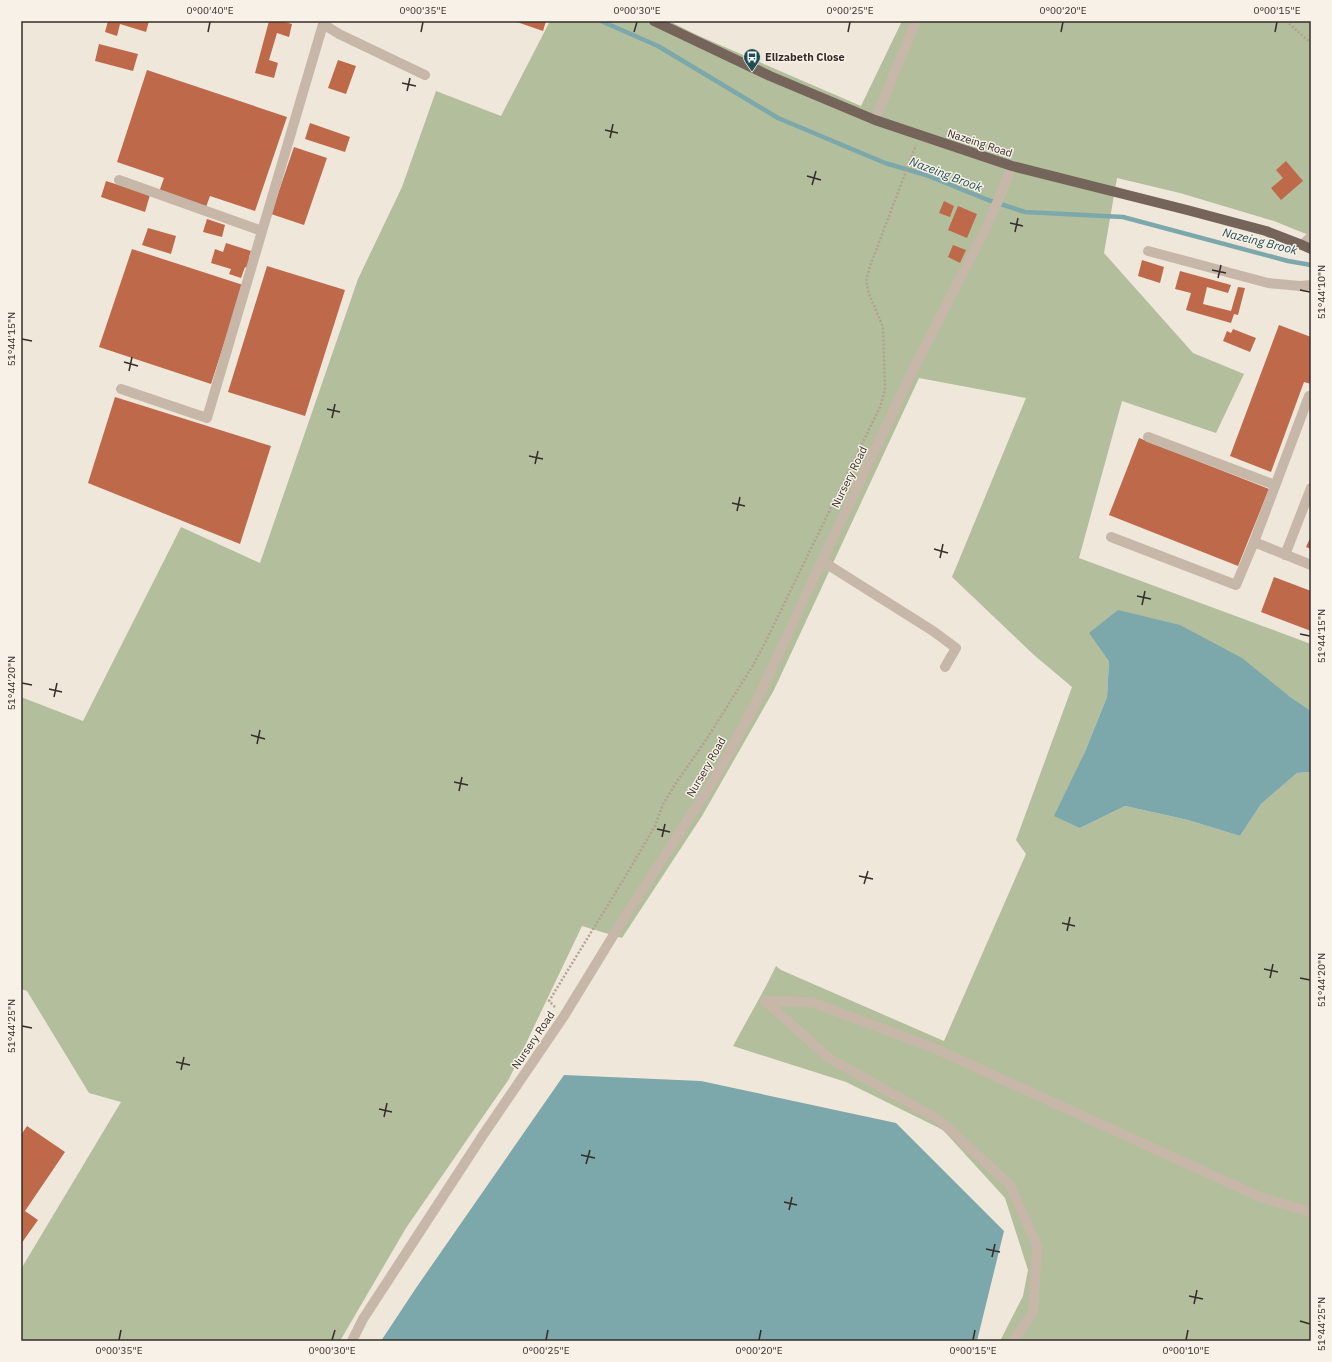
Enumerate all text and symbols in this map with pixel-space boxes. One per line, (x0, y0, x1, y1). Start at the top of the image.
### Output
text: 0°00'40"E (186, 4, 234, 17)
text: 0°00'35"E (399, 4, 447, 17)
text: 0°00'30"E (613, 4, 661, 17)
text: 0°00'25"E (826, 4, 874, 17)
text: 0°00'20"E (1039, 4, 1087, 17)
text: 0°00'15"E (1253, 4, 1301, 17)
bus stop icon: Elizabeth Close (742, 47, 762, 72)
place label: Elizabeth Close (765, 50, 845, 64)
street label: Nazeing Road (946, 126, 1014, 160)
water label: Nazeing Brook (907, 153, 985, 195)
water label: Nazeing Brook (1221, 224, 1300, 258)
text: 51°44'10"N (1315, 265, 1328, 319)
text: 51°44'15"N (5, 312, 18, 366)
street label: Nursery Road (828, 444, 870, 510)
text: 51°44'15"N (1315, 609, 1328, 663)
text: 51°44'20"N (5, 656, 18, 710)
street label: Nursery Road (683, 734, 729, 800)
text: 51°44'20"N (1315, 953, 1328, 1007)
text: 51°44'25"N (5, 999, 18, 1053)
street label: Nursery Road (508, 1008, 558, 1072)
text: 51°44'25"N (1315, 1297, 1328, 1351)
text: 0°00'35"E (95, 1344, 143, 1357)
text: 0°00'30"E (308, 1344, 356, 1357)
text: 0°00'25"E (522, 1344, 570, 1357)
text: 0°00'20"E (735, 1344, 783, 1357)
text: 0°00'15"E (949, 1344, 997, 1357)
text: 0°00'10"E (1162, 1344, 1210, 1357)

